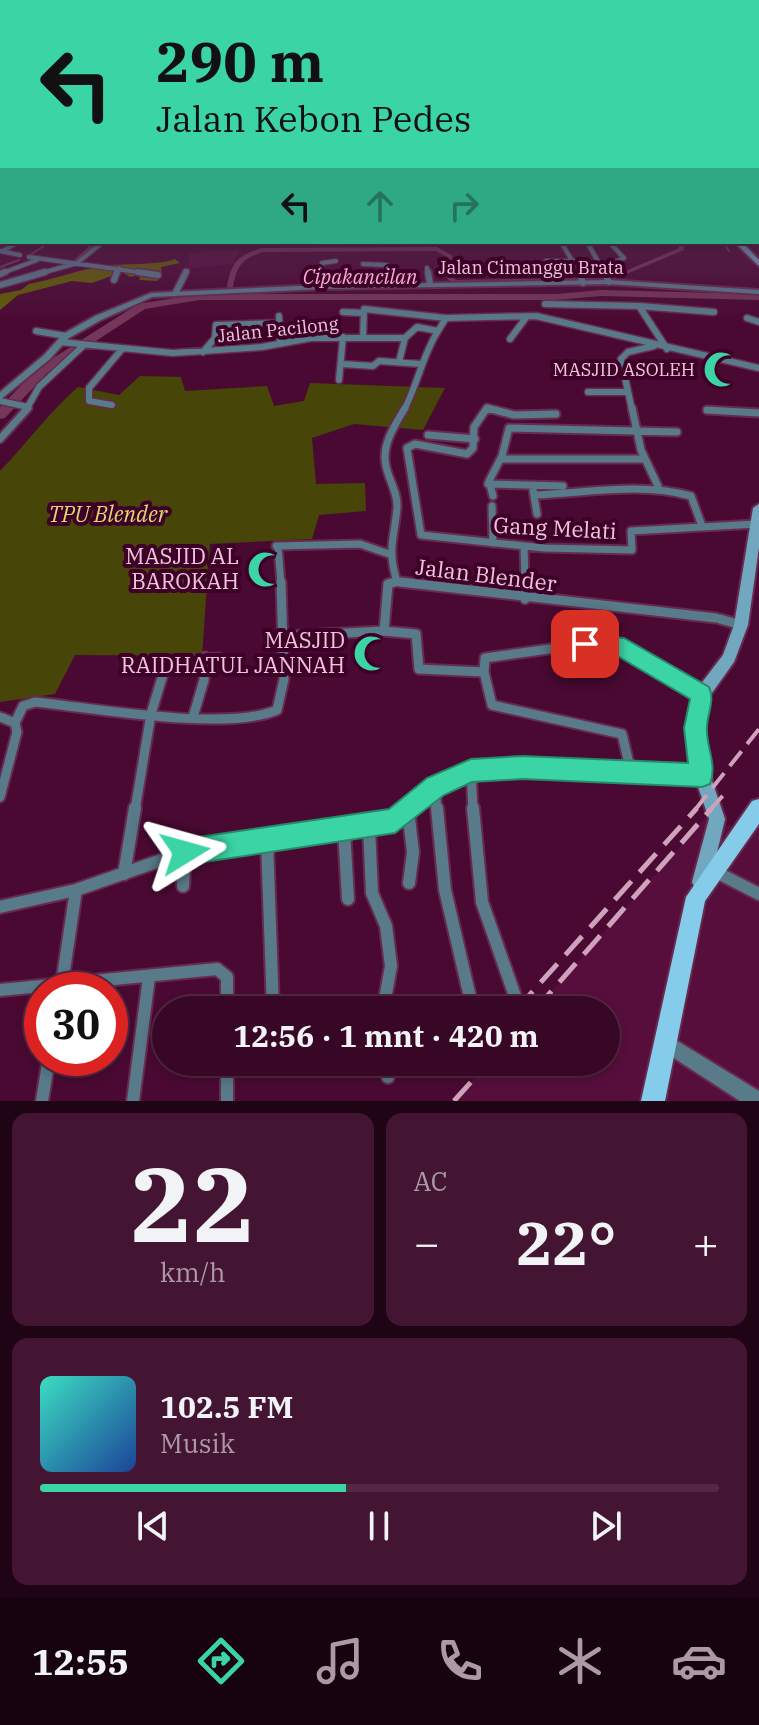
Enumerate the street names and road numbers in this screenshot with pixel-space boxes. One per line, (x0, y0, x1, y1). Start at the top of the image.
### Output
street label: Jalan Cimanggu Brata (438, 256, 624, 279)
street label: Jalan Pacilong (216, 312, 340, 347)
street label: Gang Melati (493, 510, 617, 545)
street label: Jalan Blender (414, 551, 558, 598)

